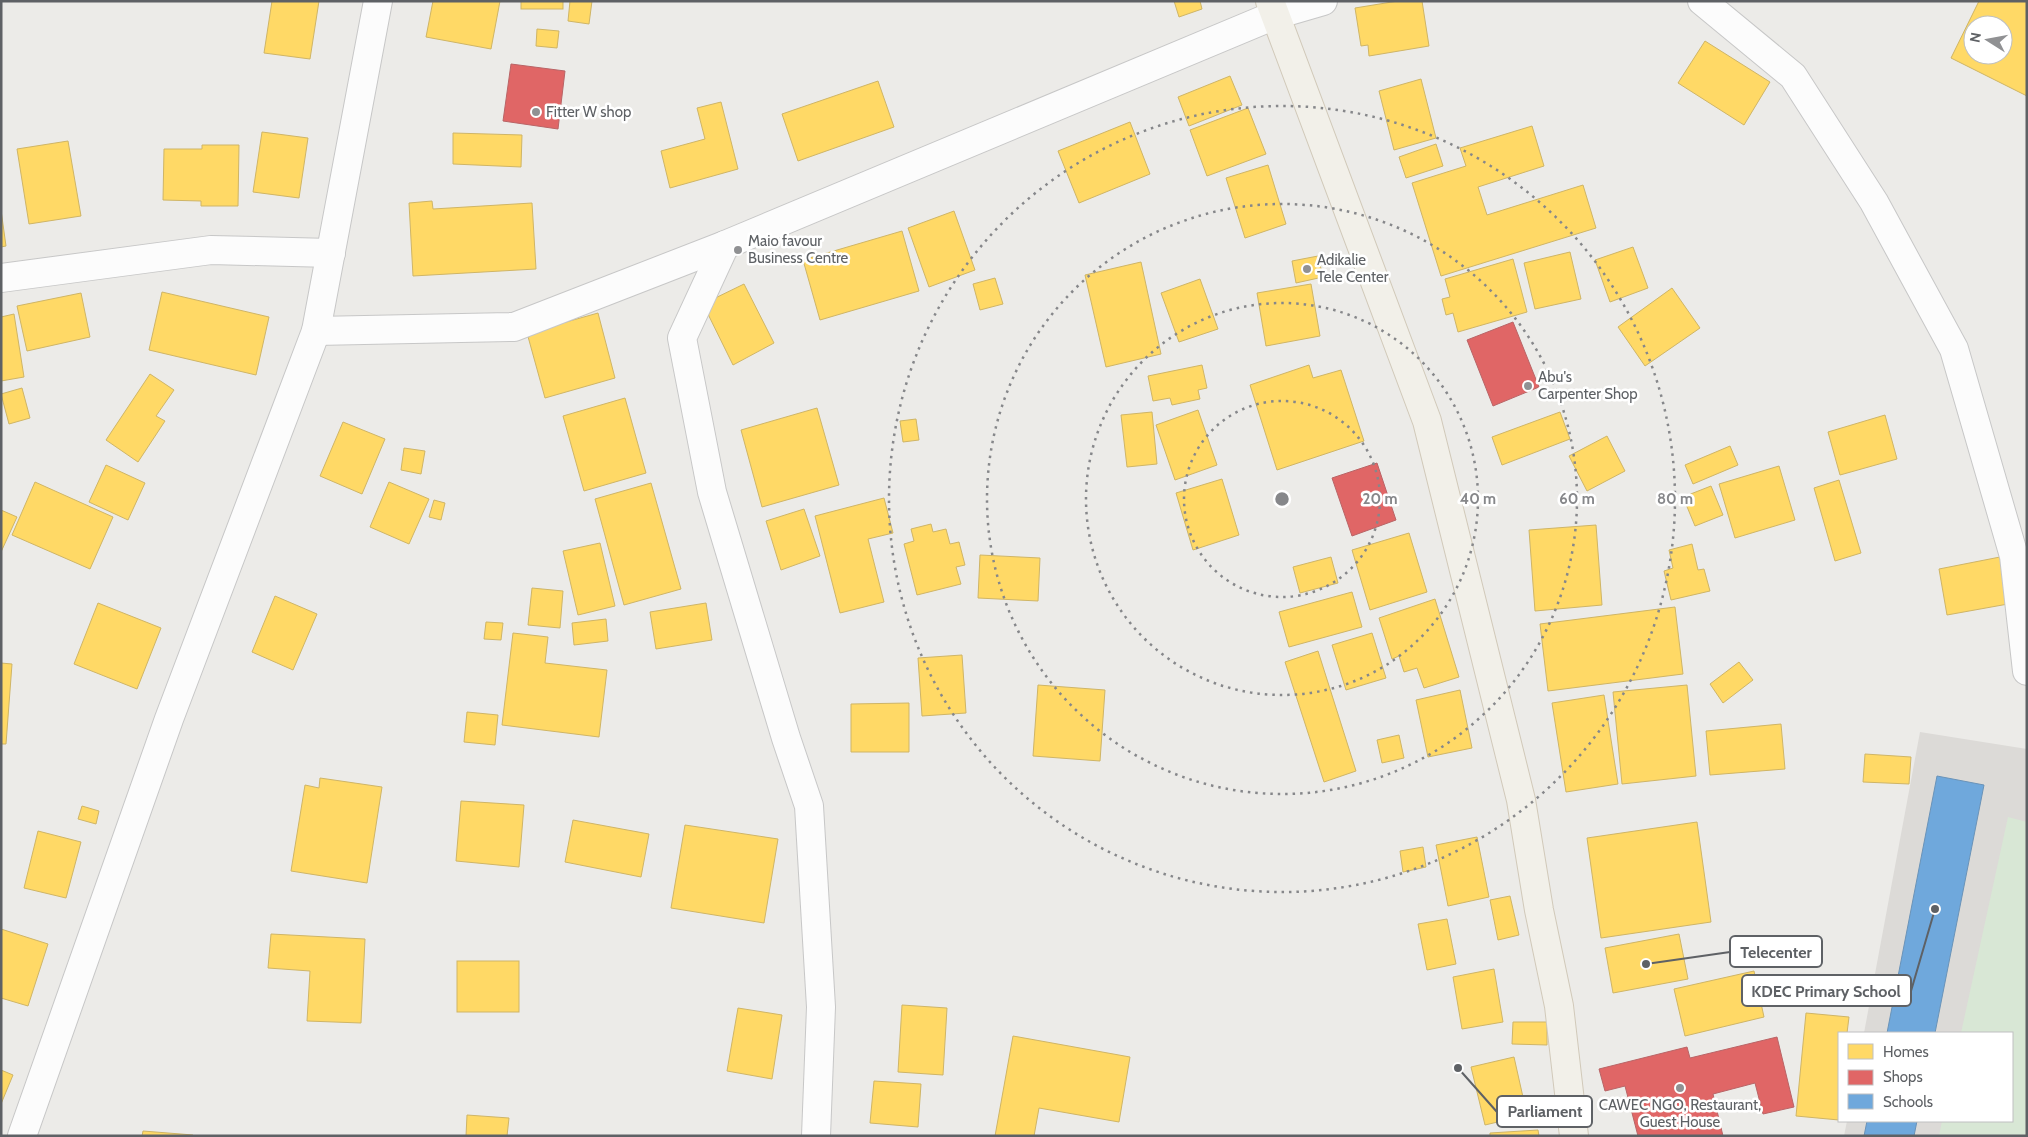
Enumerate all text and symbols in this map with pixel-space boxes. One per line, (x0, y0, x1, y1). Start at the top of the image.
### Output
north arrow (1963, 15, 2013, 65)
text: N (1965, 31, 1985, 44)
place label: Fitter W shop (546, 103, 631, 121)
marker: Fitter W shop (530, 106, 542, 118)
place label: Maio favour Business Centre (748, 232, 849, 267)
marker: Maio favour Business Centre (732, 244, 744, 256)
place label: Adikalie Tele Center (1317, 251, 1389, 286)
marker: Adikalie Tele Center (1301, 263, 1313, 275)
place label: Abu's Carpenter Shop (1538, 368, 1638, 403)
marker: Abu's Carpenter Shop (1522, 380, 1534, 392)
centre of rings (1273, 490, 1291, 508)
text: 20 m (1363, 490, 1397, 508)
text: 40 m (1460, 490, 1496, 508)
text: 60 m (1559, 490, 1595, 508)
text: 80 m (1657, 490, 1693, 508)
callout: Telecenter (1730, 936, 1822, 967)
text: Telecenter (1740, 943, 1812, 962)
callout: KDEC Primary School (1742, 975, 1911, 1006)
text: KDEC Primary School (1751, 982, 1901, 1001)
legend (1838, 1032, 2013, 1122)
text: Homes (1883, 1043, 1929, 1061)
text: Shops (1883, 1068, 1923, 1086)
marker: CAWEC NGO, Restaurant, Guest House (1674, 1082, 1686, 1094)
text: Schools (1883, 1093, 1933, 1111)
callout: Parliament (1497, 1096, 1592, 1127)
place label: CAWEC NGO, Restaurant, Guest House (1599, 1096, 1761, 1131)
text: Parliament (1508, 1102, 1583, 1121)

